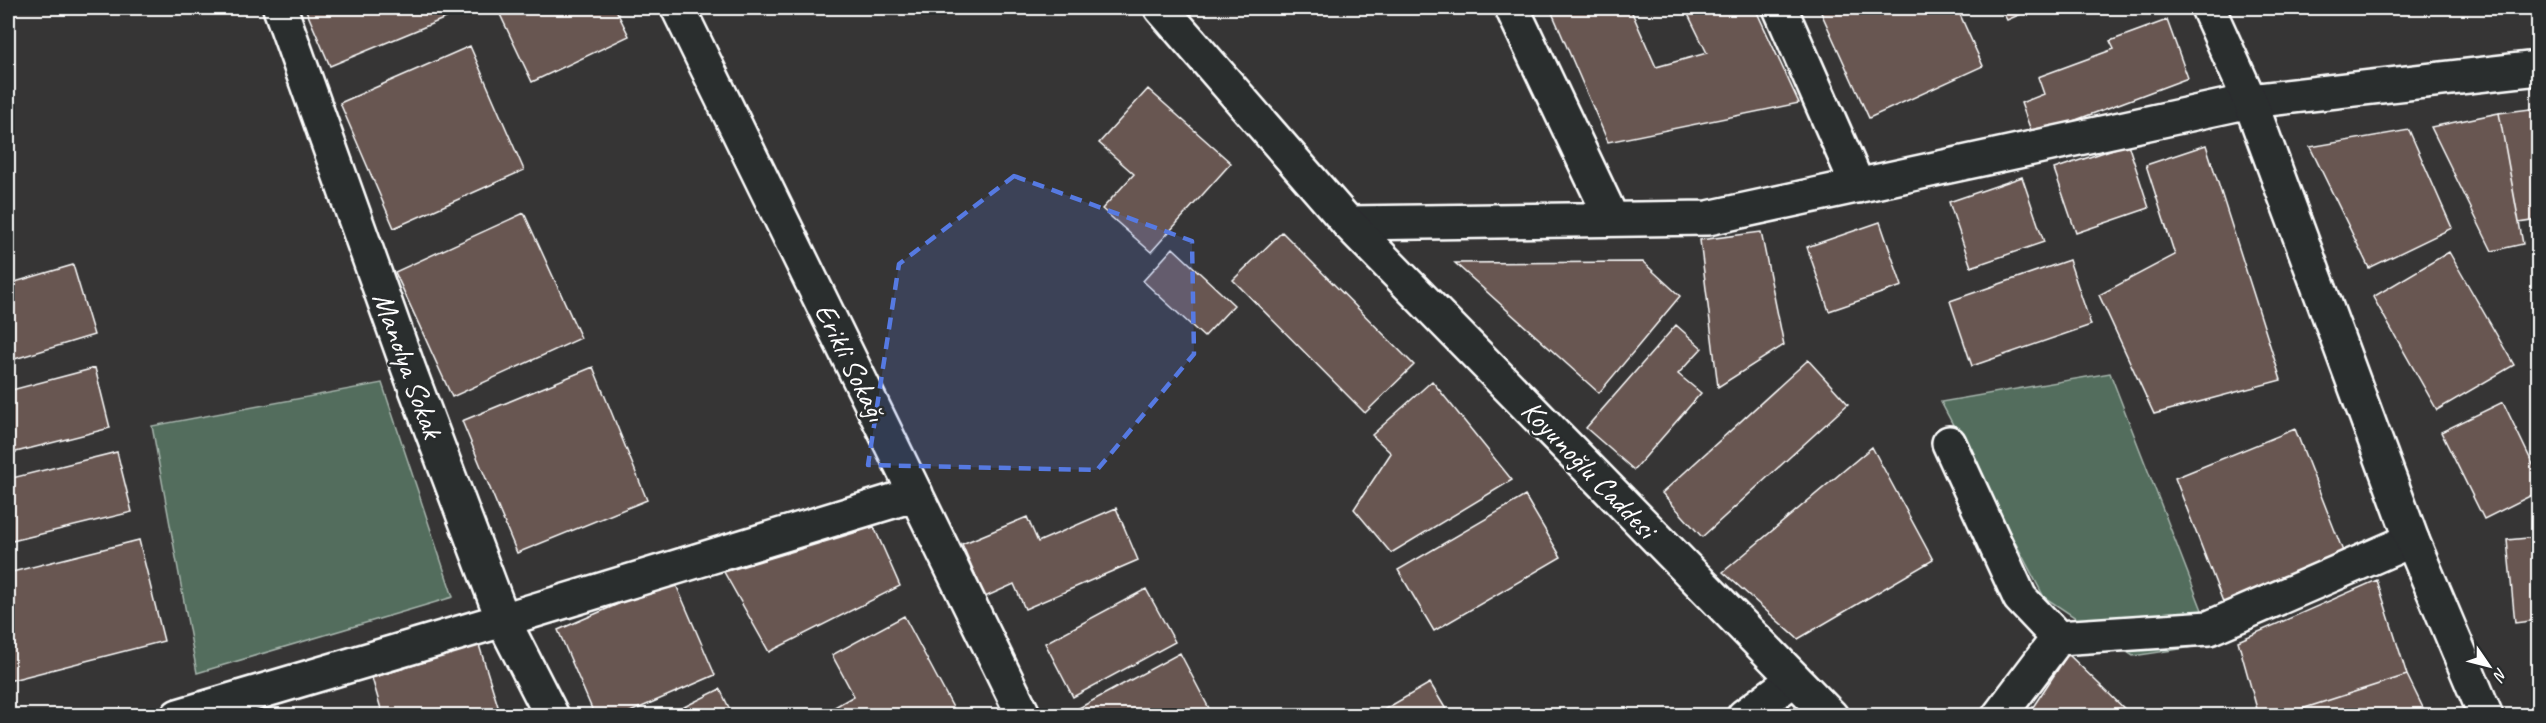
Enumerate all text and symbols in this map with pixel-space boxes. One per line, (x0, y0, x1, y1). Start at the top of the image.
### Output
street label: Manolya Sokak (364, 287, 453, 445)
street label: Erikli Sokağı (806, 297, 896, 429)
street label: Koyunoğlu Caddesi (1513, 392, 1667, 549)
north arrow (2459, 636, 2519, 696)
text: N (2488, 664, 2512, 686)

